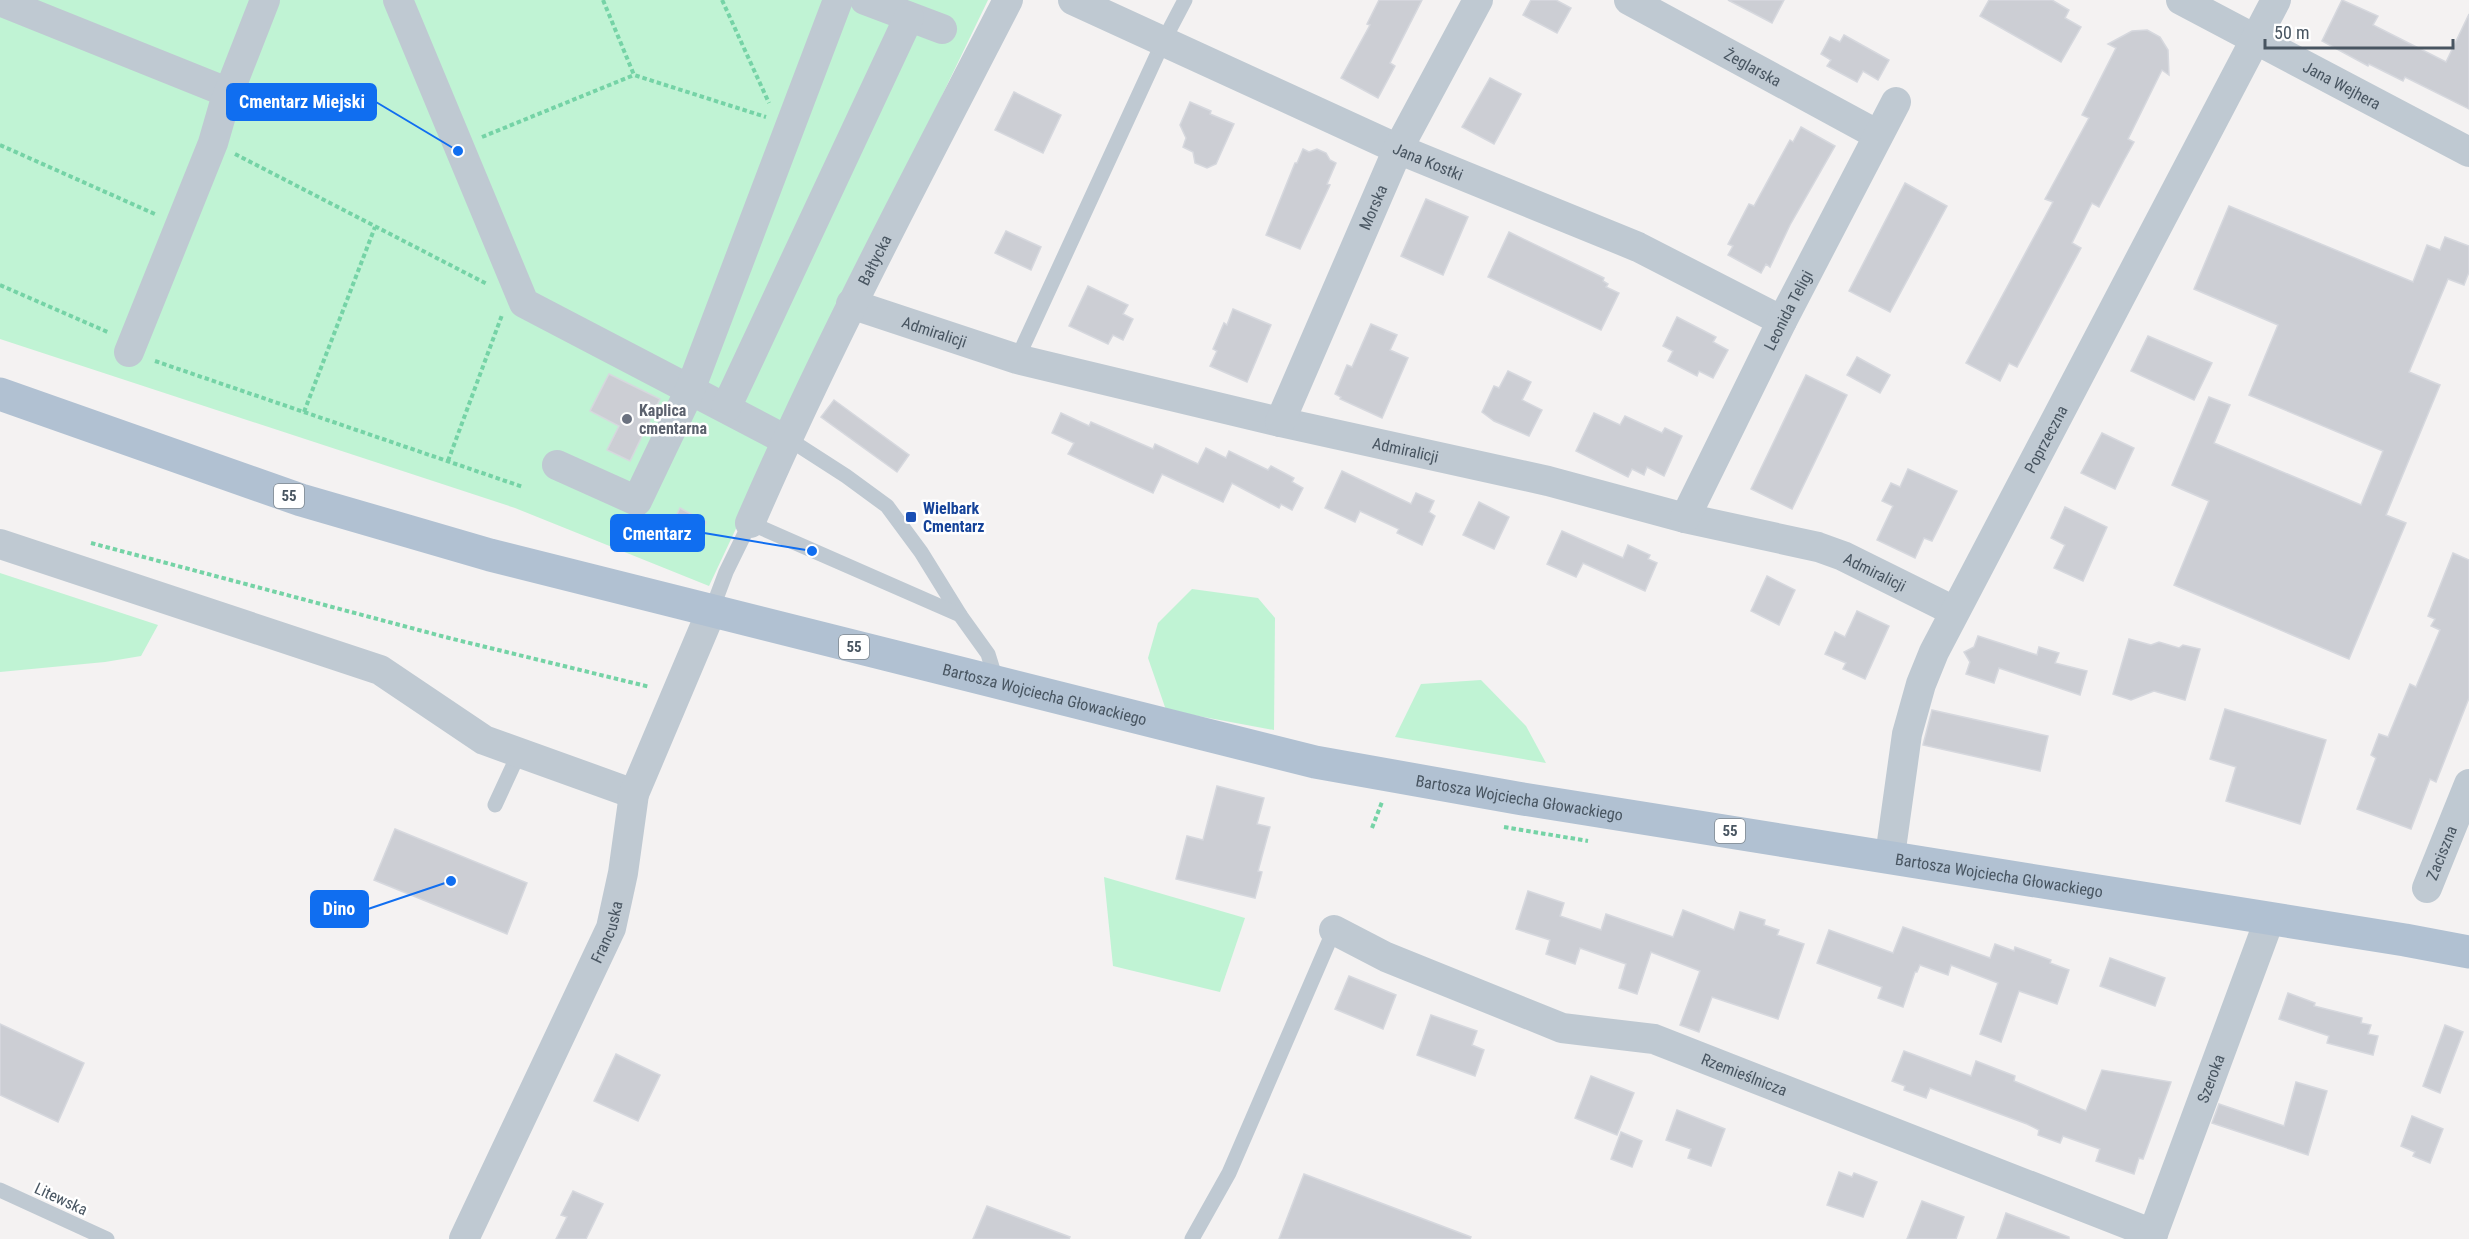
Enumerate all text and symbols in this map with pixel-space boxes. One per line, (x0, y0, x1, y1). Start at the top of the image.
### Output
scale bar (2265, 12, 2452, 50)
text: 50 m (2274, 22, 2309, 43)
street label: Żeglarska (1721, 44, 1785, 90)
street label: Jana Wejhera (2300, 57, 2384, 113)
callout: Cmentarz Miejski (227, 84, 376, 120)
text: Cmentarz Miejski (239, 91, 365, 112)
street label: Jana Kostki (1390, 138, 1466, 184)
street label: Morska (1355, 182, 1391, 233)
street label: Bałtycka (854, 232, 895, 288)
street label: Leonida Teligi (1760, 267, 1816, 353)
street label: Admiralicji (900, 312, 969, 351)
place label: Kaplica cmentarna (639, 401, 707, 438)
street label: Poprzeczna (2020, 402, 2071, 476)
marker: Kaplica cmentarna (620, 412, 634, 426)
street label: Admiralicji (1371, 433, 1440, 466)
road number: 55 (274, 484, 304, 508)
place label: Wielbark Cmentarz (923, 499, 985, 536)
marker: Wielbark Cmentarz (904, 510, 918, 524)
callout: Cmentarz (611, 515, 704, 551)
text: Cmentarz (622, 523, 692, 544)
street label: Admiralicji (1841, 548, 1909, 595)
road number: 55 (839, 635, 869, 659)
street label: Bartosza Wojciecha Głowackiego (941, 659, 1149, 729)
street label: Bartosza Wojciecha Głowackiego (1414, 771, 1624, 824)
road number: 55 (1715, 819, 1745, 843)
street label: Zaciszna (2422, 823, 2461, 883)
street label: Bartosza Wojciecha Głowackiego (1894, 849, 2104, 901)
callout: Dino (311, 891, 368, 927)
text: Dino (323, 898, 355, 919)
street label: Francuska (586, 899, 626, 966)
street label: Rzemieślnicza (1699, 1049, 1790, 1100)
street label: Szeroka (2193, 1052, 2228, 1106)
street label: Litewska (32, 1179, 90, 1219)

